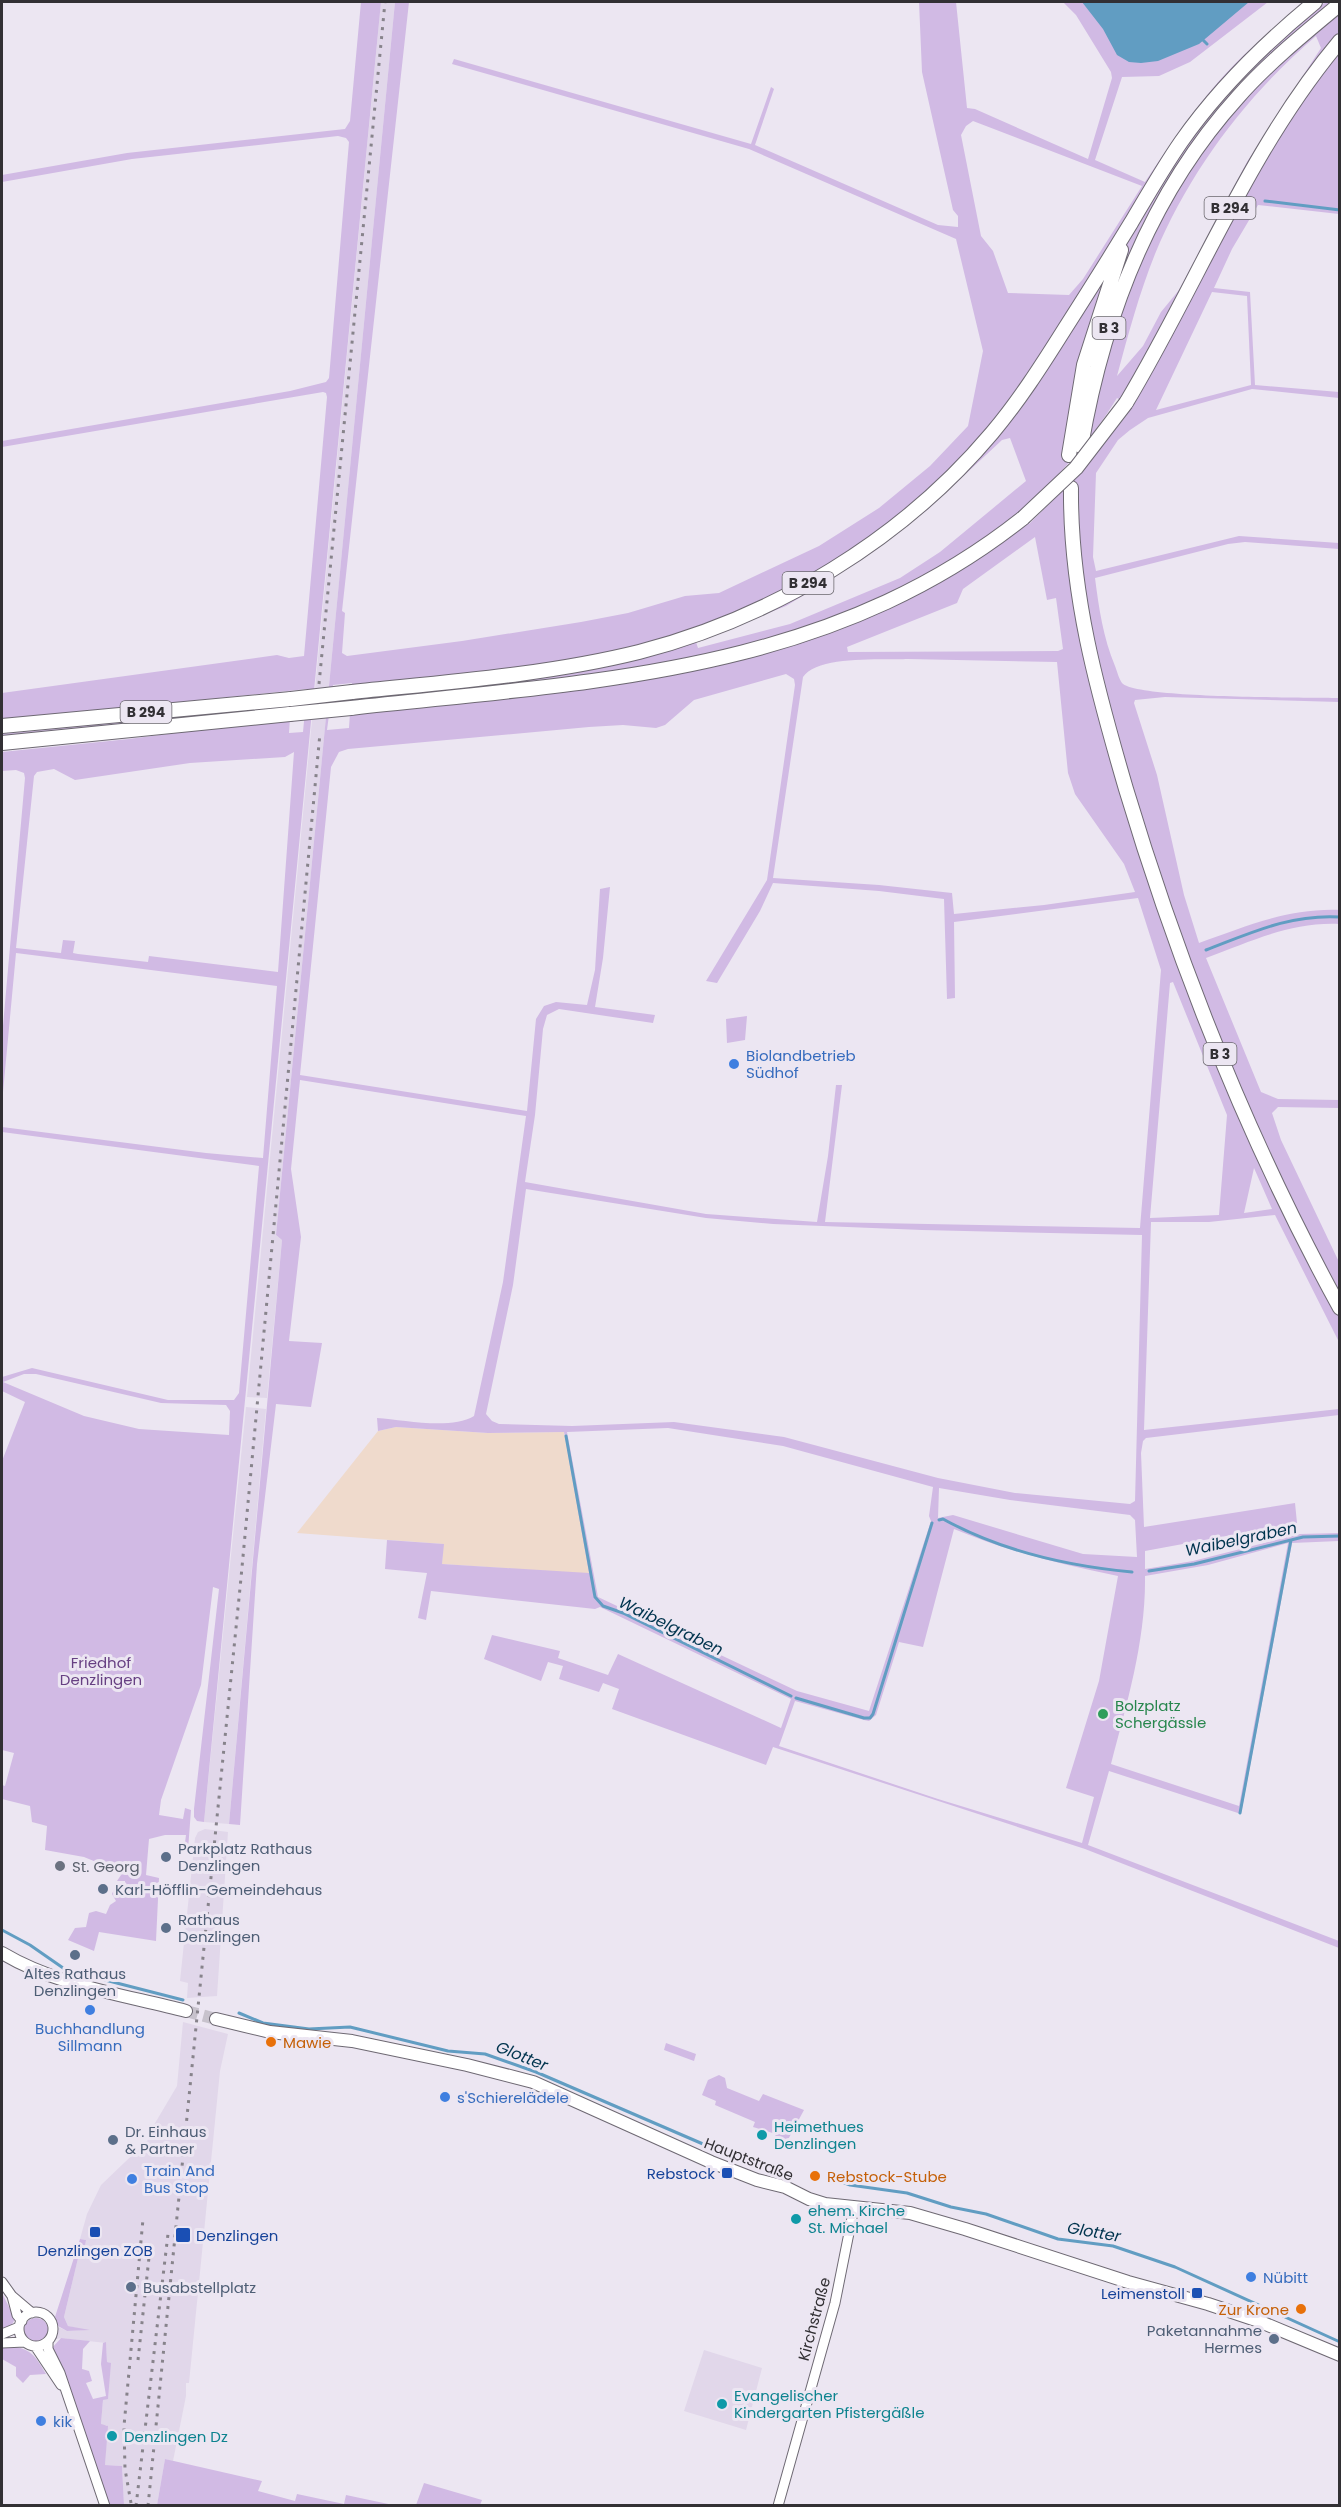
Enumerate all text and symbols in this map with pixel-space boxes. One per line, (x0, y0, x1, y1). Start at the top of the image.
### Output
road number: B 294 (1204, 197, 1256, 219)
road number: B 3 (1092, 317, 1126, 339)
road number: B 294 (782, 572, 834, 594)
road number: B 294 (120, 701, 172, 723)
road number: B 3 (1204, 1043, 1236, 1065)
place label: Biolandbetrieb Südhof (746, 1045, 856, 1083)
marker: Biolandbetrieb Südhof (727, 1057, 741, 1071)
water label: Waibelgraben (1183, 1516, 1299, 1562)
water label: Waibelgraben (615, 1591, 727, 1661)
park label: Friedhof Denzlingen (60, 1652, 142, 1690)
place label: Bolzplatz Schergässle (1115, 1695, 1206, 1733)
marker: Bolzplatz Schergässle (1096, 1707, 1110, 1721)
place label: Parkplatz Rathaus Denzlingen (178, 1838, 312, 1876)
marker: Parkplatz Rathaus Denzlingen (159, 1850, 173, 1864)
place label: St. Georg (72, 1856, 140, 1877)
marker: St. Georg (53, 1859, 67, 1873)
place label: Karl-Höfflin-Gemeindehaus (115, 1879, 323, 1900)
marker: Karl-Höfflin-Gemeindehaus (96, 1882, 110, 1896)
place label: Rathaus Denzlingen (178, 1909, 260, 1947)
marker: Rathaus Denzlingen (159, 1921, 173, 1935)
marker: Altes Rathaus Denzlingen (68, 1948, 82, 1962)
place label: Altes Rathaus Denzlingen (24, 1963, 126, 2001)
marker: Buchhandlung Sillmann (83, 2003, 97, 2017)
place label: Buchhandlung Sillmann (35, 2018, 145, 2056)
place label: Mawie (283, 2032, 331, 2053)
marker: Mawie (264, 2035, 278, 2049)
water label: Glotter (493, 2035, 552, 2077)
place label: s'Schierelädele (457, 2087, 569, 2108)
marker: s'Schierelädele (438, 2090, 452, 2104)
place label: Heimethues Denzlingen (774, 2116, 864, 2154)
place label: Dr. Einhaus & Partner (125, 2121, 207, 2159)
marker: Heimethues Denzlingen (755, 2128, 769, 2142)
street label: Hauptstraße (701, 2132, 797, 2186)
marker: Dr. Einhaus & Partner (106, 2133, 120, 2147)
place label: Train And Bus Stop (144, 2160, 215, 2198)
place label: Rebstock (647, 2163, 715, 2184)
marker: Rebstock (720, 2166, 734, 2180)
place label: Rebstock-Stube (827, 2166, 947, 2187)
marker: Rebstock-Stube (808, 2169, 822, 2183)
marker: Train And Bus Stop (125, 2172, 139, 2186)
place label: ehem. Kirche St. Michael (808, 2200, 905, 2238)
marker: ehem. Kirche St. Michael (789, 2212, 803, 2226)
water label: Glotter (1065, 2216, 1124, 2248)
marker: Denzlingen ZOB (88, 2225, 102, 2239)
place label: Denzlingen (196, 2225, 278, 2246)
marker: Denzlingen (174, 2226, 192, 2244)
place label: Denzlingen ZOB (37, 2240, 153, 2261)
place label: Nübitt (1263, 2267, 1308, 2288)
marker: Nübitt (1244, 2270, 1258, 2284)
street label: Kirchstraße (793, 2275, 835, 2363)
place label: Busabstellplatz (143, 2277, 256, 2298)
marker: Busabstellplatz (124, 2280, 138, 2294)
place label: Leimenstoll (1101, 2283, 1185, 2304)
marker: Leimenstoll (1190, 2286, 1204, 2300)
place label: Zur Krone (1219, 2299, 1289, 2320)
marker: Zur Krone (1294, 2302, 1308, 2316)
place label: Paketannahme Hermes (1147, 2320, 1262, 2358)
marker: Paketannahme Hermes (1267, 2332, 1281, 2346)
place label: Evangelischer Kindergarten Pfistergäßle (734, 2385, 925, 2423)
marker: Evangelischer Kindergarten Pfistergäßle (715, 2397, 729, 2411)
place label: kik (53, 2411, 72, 2432)
marker: kik (34, 2414, 48, 2428)
place label: Denzlingen Dz (124, 2426, 228, 2447)
marker: Denzlingen Dz (105, 2429, 119, 2443)

